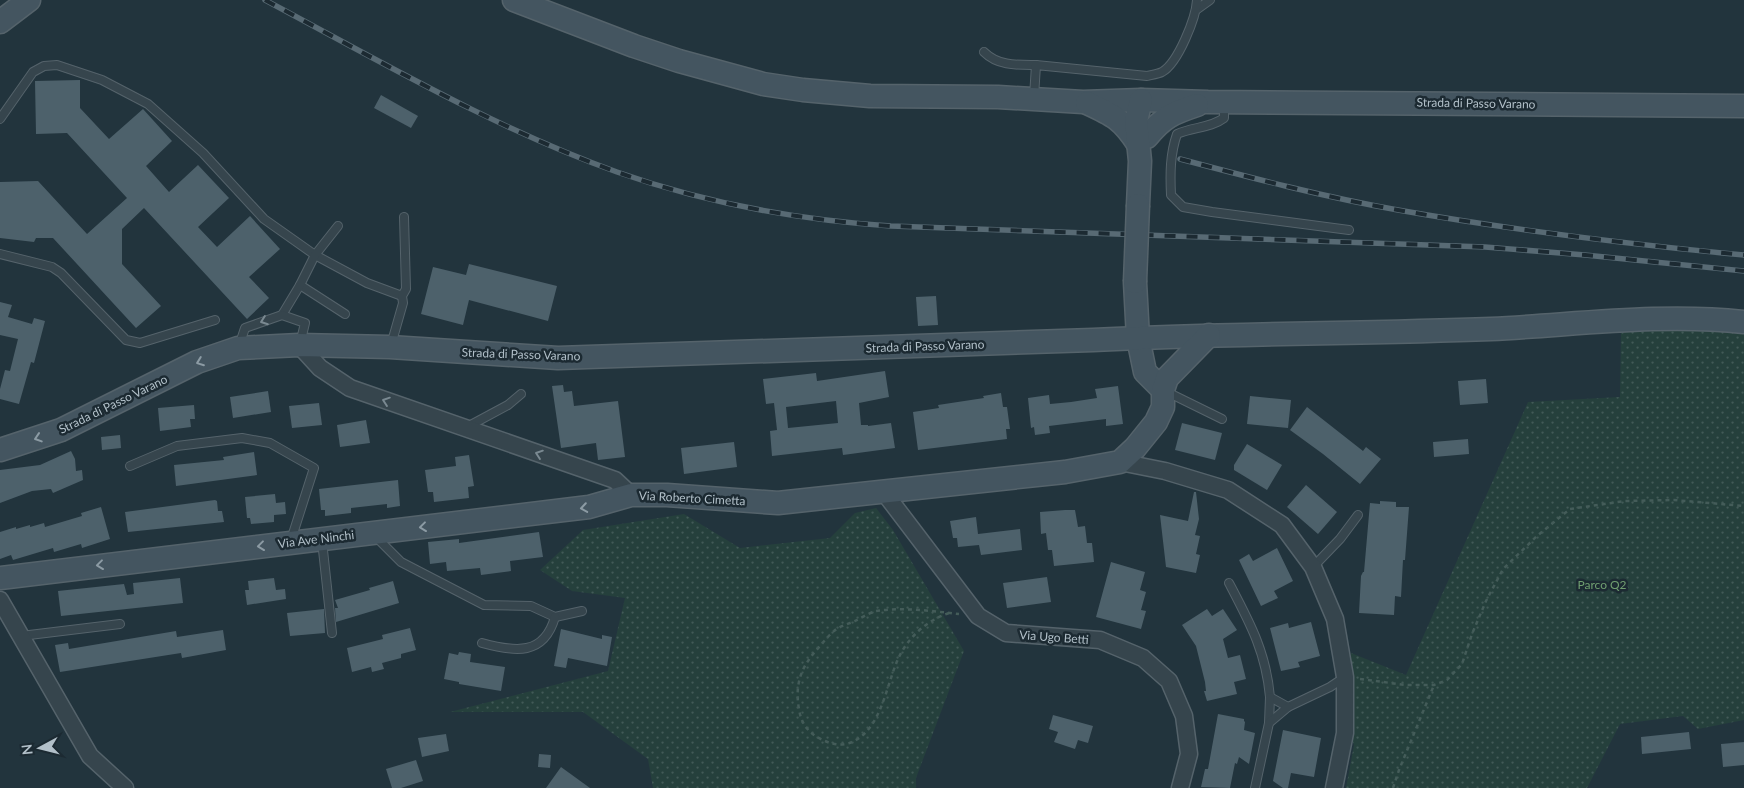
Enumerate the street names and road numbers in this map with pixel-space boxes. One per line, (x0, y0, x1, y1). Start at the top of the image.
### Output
street label: Strada di Passo Varano (1416, 94, 1536, 112)
street label: Strada di Passo Varano (865, 336, 985, 356)
street label: Strada di Passo Varano (461, 344, 581, 364)
street label: Strada di Passo Varano (56, 371, 170, 437)
street label: Via Roberto Cimetta (638, 488, 746, 508)
street label: Via Ave Ninchi (277, 527, 355, 551)
street label: Via Ugo Betti (1019, 627, 1089, 647)

